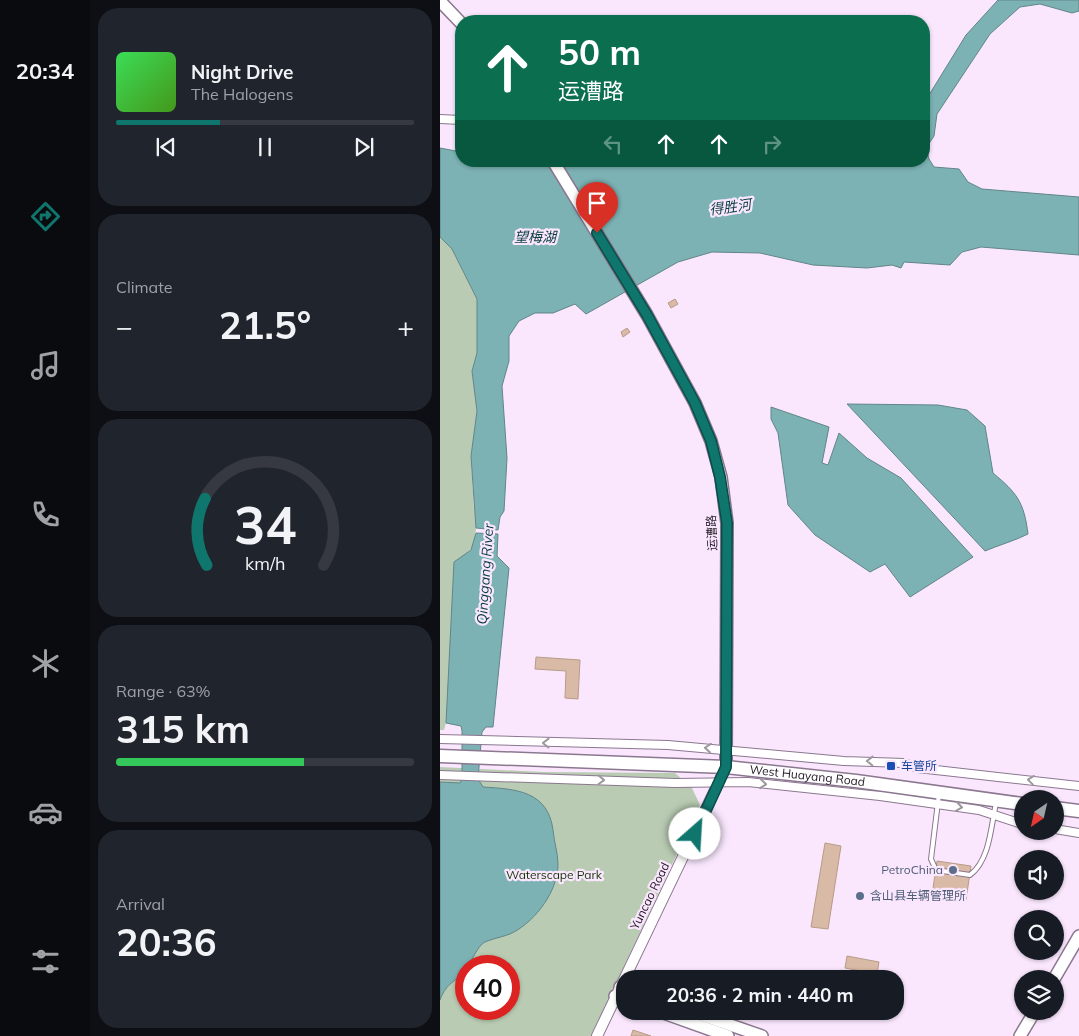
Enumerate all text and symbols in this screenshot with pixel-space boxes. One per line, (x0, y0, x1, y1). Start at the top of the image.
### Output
text: 50 m (558, 30, 641, 74)
icon: ahead (475, 35, 540, 100)
text: 20:34 (16, 57, 74, 85)
text: Night Drive (191, 60, 293, 84)
text: 运漕路 (558, 77, 624, 105)
text: The Halogens (191, 84, 293, 104)
icon: left (599, 130, 627, 158)
icon: ahead (652, 130, 680, 158)
icon: ahead (705, 130, 733, 158)
icon: right (758, 130, 786, 158)
icon: previous (152, 133, 180, 161)
icon: pause (251, 133, 279, 161)
icon: next (350, 133, 378, 161)
pin (576, 182, 618, 233)
icon: arrive (583, 189, 611, 217)
water label: 得胜河 (708, 195, 755, 219)
icon: directions (28, 199, 63, 234)
water label: 望梅湖 (514, 228, 558, 246)
text: Climate (116, 277, 172, 297)
text: 21.5° (219, 301, 311, 349)
text: − (116, 309, 133, 344)
text: + (397, 309, 414, 344)
icon: music (28, 348, 63, 383)
text: 34 (234, 492, 296, 557)
icon: phone (28, 497, 63, 532)
street label: 运漕路 (703, 515, 720, 551)
water label: Qinggang River (472, 522, 498, 625)
text: km/h (245, 552, 285, 574)
icon: climate (28, 646, 63, 681)
text: Range · 63% (116, 681, 211, 701)
text: 315 km (116, 705, 250, 753)
one-way arrow (541, 738, 549, 748)
one-way arrow (704, 743, 712, 754)
one-way arrow (866, 756, 874, 766)
place label: 车管所 (901, 758, 937, 773)
marker: 车管所 (885, 760, 897, 772)
street label: West Huayang Road (749, 762, 866, 789)
one-way arrow (598, 775, 605, 785)
one-way arrow (1026, 775, 1034, 786)
one-way arrow (760, 778, 768, 789)
north arrow (1014, 790, 1064, 840)
map controls (1014, 790, 1064, 1020)
icon: car (28, 795, 63, 830)
one-way arrow (956, 801, 964, 812)
position arrow (668, 807, 720, 859)
button: sound (1014, 850, 1064, 900)
street label: Yuncao Road (626, 860, 672, 933)
place label: PetroChina (881, 862, 943, 877)
marker: PetroChina (947, 864, 959, 876)
park label: Waterscape Park (506, 867, 603, 882)
place label: 含山县车辆管理所 (870, 888, 966, 903)
marker: 含山县车辆管理所 (854, 890, 866, 902)
text: Arrival (116, 894, 165, 914)
button: search (1014, 910, 1064, 960)
text: 20:36 (116, 918, 217, 966)
icon: filters (28, 944, 63, 979)
speed limit sign: 40 (455, 955, 520, 1020)
button: layers (1014, 970, 1064, 1020)
text: 20:36 · 2 min · 440 m (666, 983, 854, 1007)

